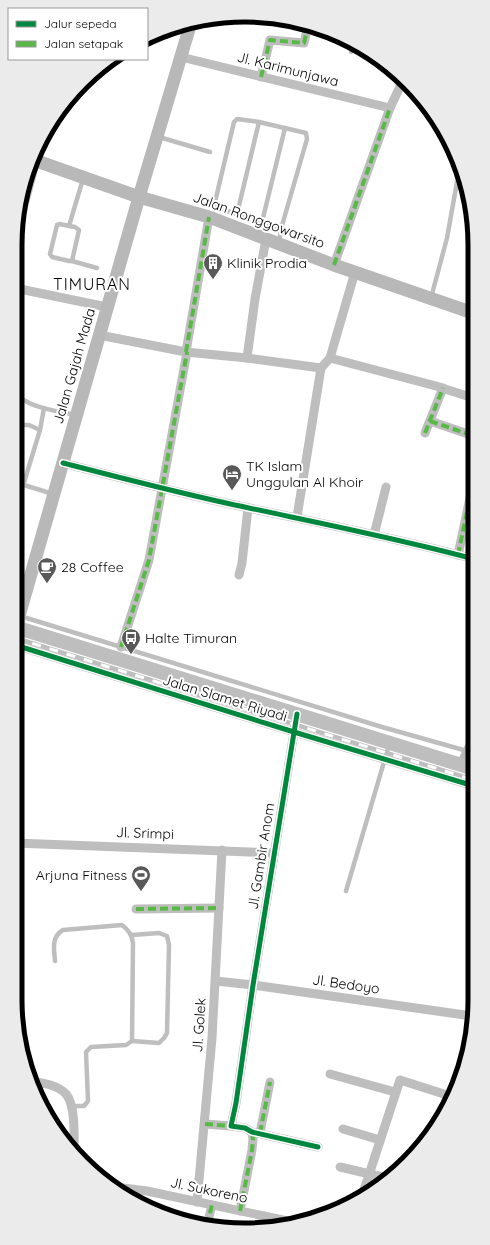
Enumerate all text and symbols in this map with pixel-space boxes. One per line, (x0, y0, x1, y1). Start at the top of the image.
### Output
legend (8, 8, 148, 60)
text: Jalur sepeda (44, 16, 117, 31)
text: Jalan setapak (44, 36, 123, 51)
street label: Jl. Karimunjawa (235, 48, 341, 90)
street label: Jalan Ronggowarsito (191, 188, 327, 252)
building icon: Klinik Prodia (202, 252, 224, 280)
place label: Klinik Prodia (227, 254, 307, 272)
district label: TIMURAN (53, 274, 131, 294)
street label: Jalan Gajah Mada (49, 306, 99, 426)
place label: TK Islam Unggulan Al Khoir (246, 457, 364, 491)
hotel icon: TK Islam Unggulan Al Khoir (221, 463, 243, 491)
cafe icon: 28 Coffee (36, 556, 58, 584)
place label: 28 Coffee (61, 558, 124, 576)
bus stop icon: Halte Timuran (120, 627, 142, 655)
place label: Halte Timuran (145, 629, 237, 647)
street label: Jalan Slamet Riyadi (161, 671, 289, 725)
street label: Jl. Gambir Anom (244, 801, 278, 911)
street label: Jl. Srimpi (116, 823, 174, 843)
sports icon: Arjuna Fitness (130, 864, 152, 892)
place label: Arjuna Fitness (36, 866, 127, 884)
street label: Jl. Bedoyo (311, 970, 381, 998)
street label: Jl. Golek (188, 997, 210, 1053)
street label: Jl. Sukoreno (169, 1173, 249, 1207)

